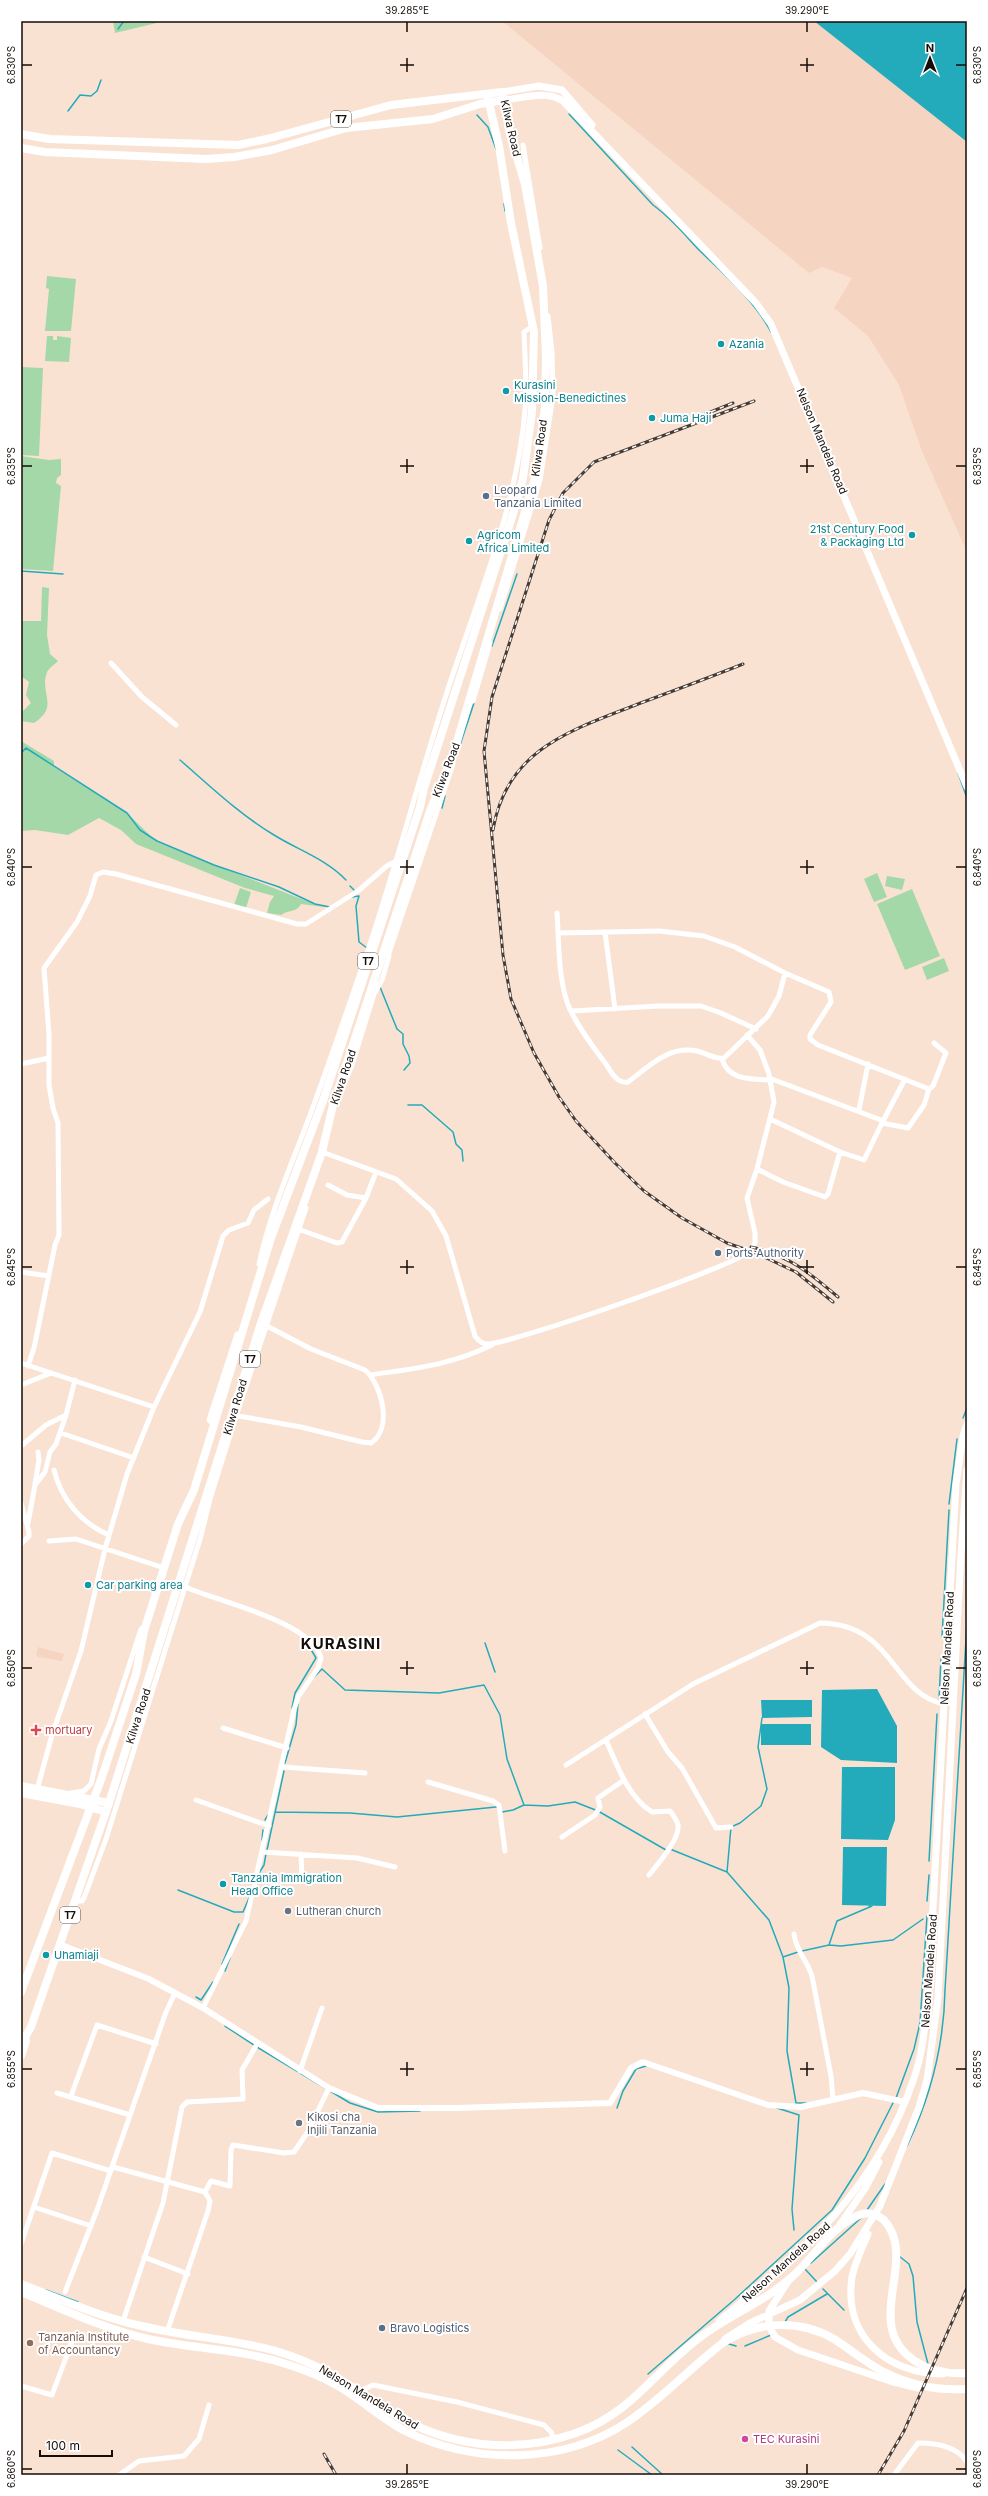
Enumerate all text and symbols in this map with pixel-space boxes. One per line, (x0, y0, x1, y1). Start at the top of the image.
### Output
text: 39.285°E (385, 4, 429, 16)
text: 39.290°E (785, 4, 829, 16)
north arrow (910, 38, 950, 78)
text: N (926, 41, 934, 55)
text: 6.830°S (5, 46, 17, 84)
text: 6.830°S (971, 46, 983, 84)
street label: Kilwa Road (498, 98, 524, 158)
road number: T7 (331, 111, 351, 127)
place label: Azania (729, 337, 764, 351)
marker: Azania (716, 339, 726, 349)
place label: Kurasini Mission-Benedictines (514, 378, 626, 405)
marker: Kurasini Mission-Benedictines (501, 386, 511, 396)
street label: Nelson Mandela Road (793, 386, 851, 496)
place label: Juma Haji (660, 411, 711, 425)
marker: Juma Haji (647, 413, 657, 423)
street label: Kilwa Road (528, 418, 550, 478)
text: 6.835°S (5, 447, 17, 485)
text: 6.835°S (971, 447, 983, 485)
place label: Leopard Tanzania Limited (494, 483, 581, 510)
marker: Leopard Tanzania Limited (481, 491, 491, 501)
place label: 21st Century Food & Packaging Ltd (810, 522, 904, 549)
place label: Agricom Africa Limited (477, 528, 549, 555)
marker: 21st Century Food & Packaging Ltd (907, 530, 917, 540)
marker: Agricom Africa Limited (464, 536, 474, 546)
street label: Kilwa Road (429, 741, 463, 799)
text: 6.840°S (5, 848, 17, 886)
text: 6.840°S (971, 848, 983, 886)
road number: T7 (358, 953, 378, 969)
street label: Kilwa Road (327, 1047, 359, 1107)
place label: Ports Authority (726, 1246, 804, 1260)
text: 6.845°S (5, 1248, 17, 1286)
marker: Ports Authority (713, 1248, 723, 1258)
text: 6.845°S (971, 1248, 983, 1286)
road number: T7 (240, 1351, 260, 1367)
street label: Kilwa Road (220, 1377, 250, 1437)
place label: Car parking area (96, 1578, 183, 1592)
marker: Car parking area (83, 1580, 93, 1590)
street label: Nelson Mandela Road (937, 1591, 957, 1705)
district label: KURASINI (301, 1634, 381, 1653)
text: 6.850°S (5, 1649, 17, 1687)
text: 6.850°S (971, 1649, 983, 1687)
street label: Kilwa Road (122, 1686, 154, 1746)
place label: mortuary (45, 1723, 92, 1737)
marker: mortuary (30, 1724, 42, 1736)
place label: Tanzania Immigration Head Office (231, 1871, 342, 1898)
marker: Tanzania Immigration Head Office (218, 1879, 228, 1889)
place label: Lutheran church (296, 1904, 381, 1918)
marker: Lutheran church (283, 1906, 293, 1916)
road number: T7 (60, 1907, 80, 1923)
street label: Nelson Mandela Road (918, 1914, 940, 2028)
place label: Uhamiaji (54, 1948, 99, 1962)
marker: Uhamiaji (41, 1950, 51, 1960)
text: 6.855°S (5, 2050, 17, 2088)
text: 6.855°S (971, 2050, 983, 2088)
place label: Kikosi cha Injili Tanzania (307, 2110, 377, 2137)
marker: Kikosi cha Injili Tanzania (294, 2118, 304, 2128)
street label: Nelson Mandela Road (739, 2219, 833, 2305)
place label: Bravo Logistics (390, 2321, 470, 2335)
marker: Bravo Logistics (377, 2323, 387, 2333)
place label: Tanzania Institute of Accountancy (38, 2330, 129, 2357)
marker: Tanzania Institute of Accountancy (25, 2338, 35, 2348)
street label: Nelson Mandela Road (317, 2362, 421, 2432)
scale bar (40, 2432, 112, 2458)
place label: TEC Kurasini (753, 2432, 819, 2446)
marker: TEC Kurasini (740, 2434, 750, 2444)
text: 100 m (46, 2438, 80, 2453)
text: 6.860°S (5, 2450, 17, 2488)
text: 6.860°S (971, 2450, 983, 2488)
text: 39.285°E (385, 2478, 429, 2490)
text: 39.290°E (785, 2478, 829, 2490)

